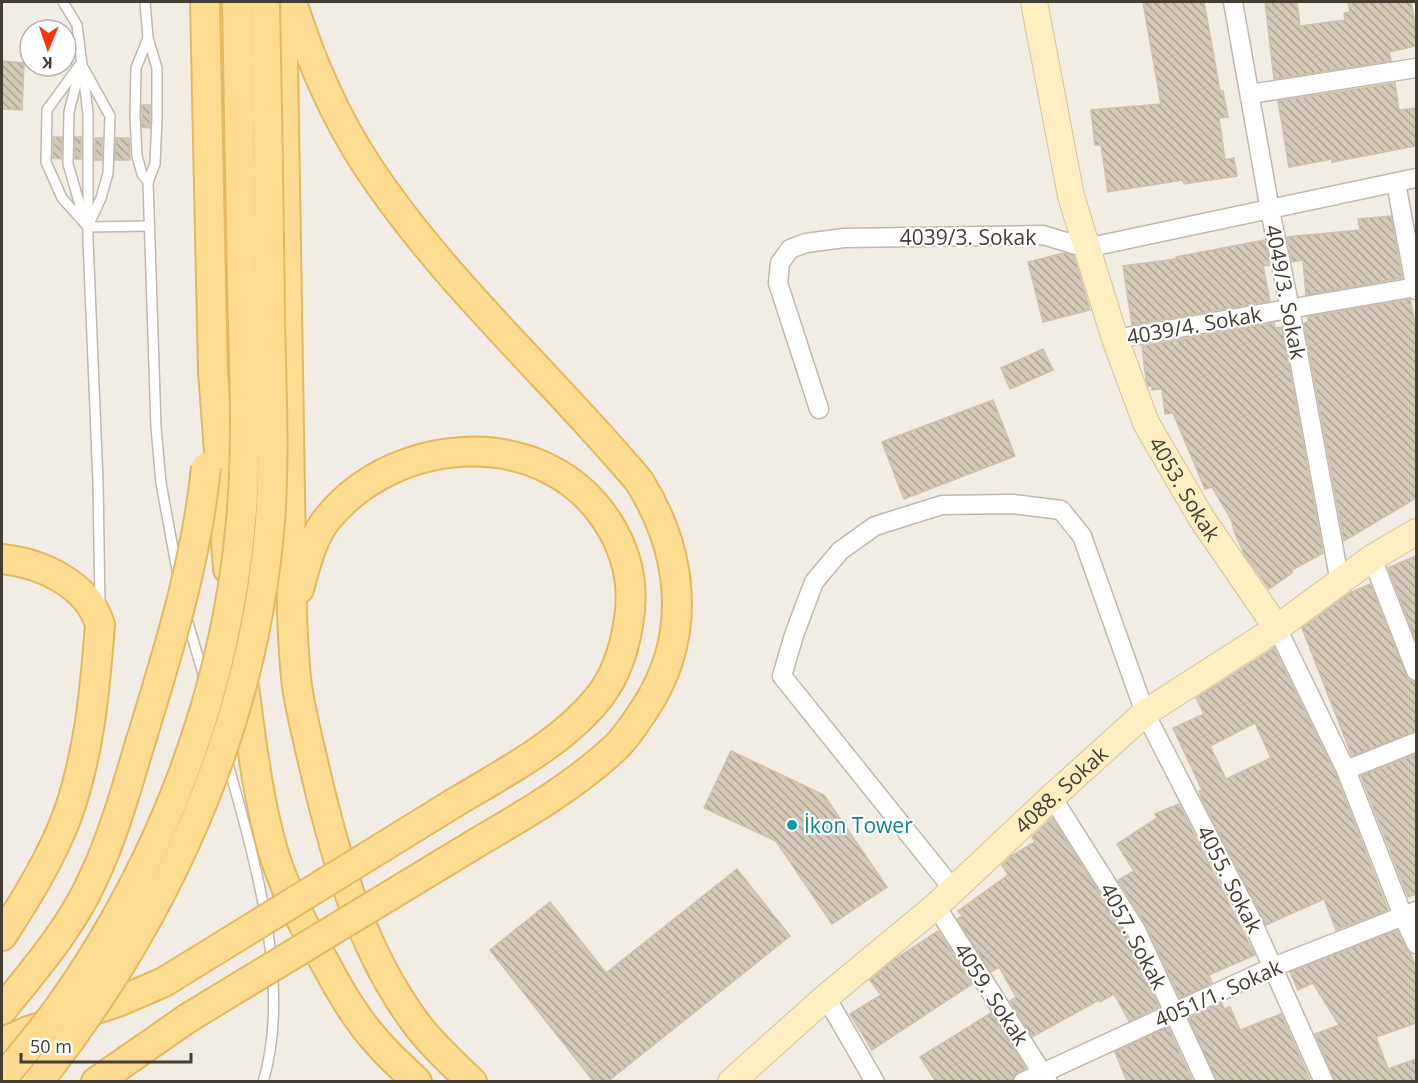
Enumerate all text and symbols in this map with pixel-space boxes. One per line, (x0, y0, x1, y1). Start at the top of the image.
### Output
north arrow (18, 18, 78, 78)
text: K (41, 52, 53, 74)
street label: 4049/3. Sokak (1259, 222, 1313, 362)
street label: 4039/3. Sokak (900, 223, 1036, 251)
street label: 4039/4. Sokak (1124, 299, 1264, 351)
street label: 4053. Sokak (1143, 431, 1227, 546)
street label: 4088. Sokak (1008, 740, 1113, 839)
place label: İkon Tower (804, 811, 913, 839)
marker: İkon Tower (785, 818, 799, 832)
street label: 4055. Sokak (1191, 821, 1269, 937)
street label: 4057. Sokak (1094, 878, 1174, 994)
street label: 4059. Sokak (948, 937, 1036, 1051)
street label: 4051/1. Sokak (1150, 952, 1286, 1034)
scale bar (21, 1026, 190, 1064)
text: 50 m (30, 1034, 72, 1058)

